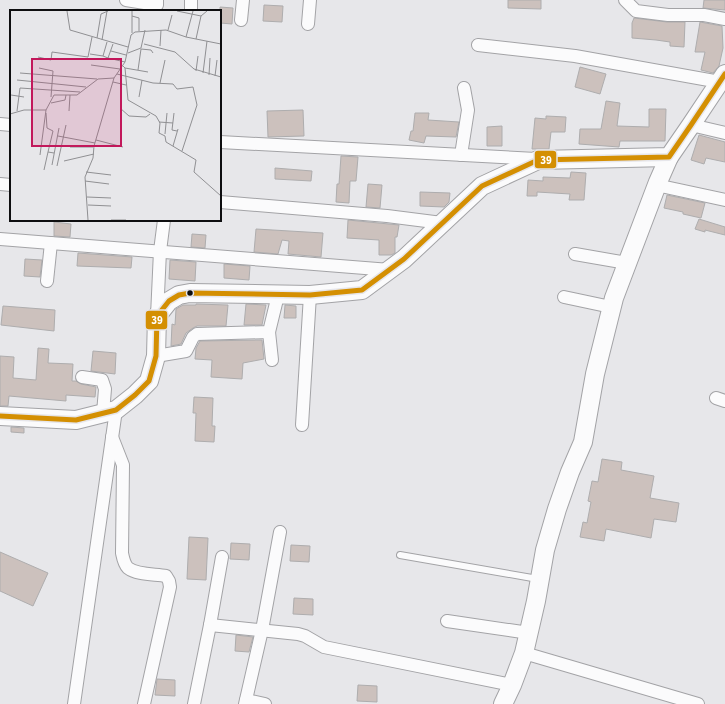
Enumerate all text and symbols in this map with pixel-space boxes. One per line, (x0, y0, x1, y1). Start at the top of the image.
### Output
inset map (10, 10, 221, 221)
line badge: 39 (534, 150, 557, 169)
text: 39 (540, 153, 552, 168)
unlabelled marker (185, 288, 195, 298)
line badge: 39 (145, 310, 168, 330)
text: 39 (151, 313, 163, 328)

